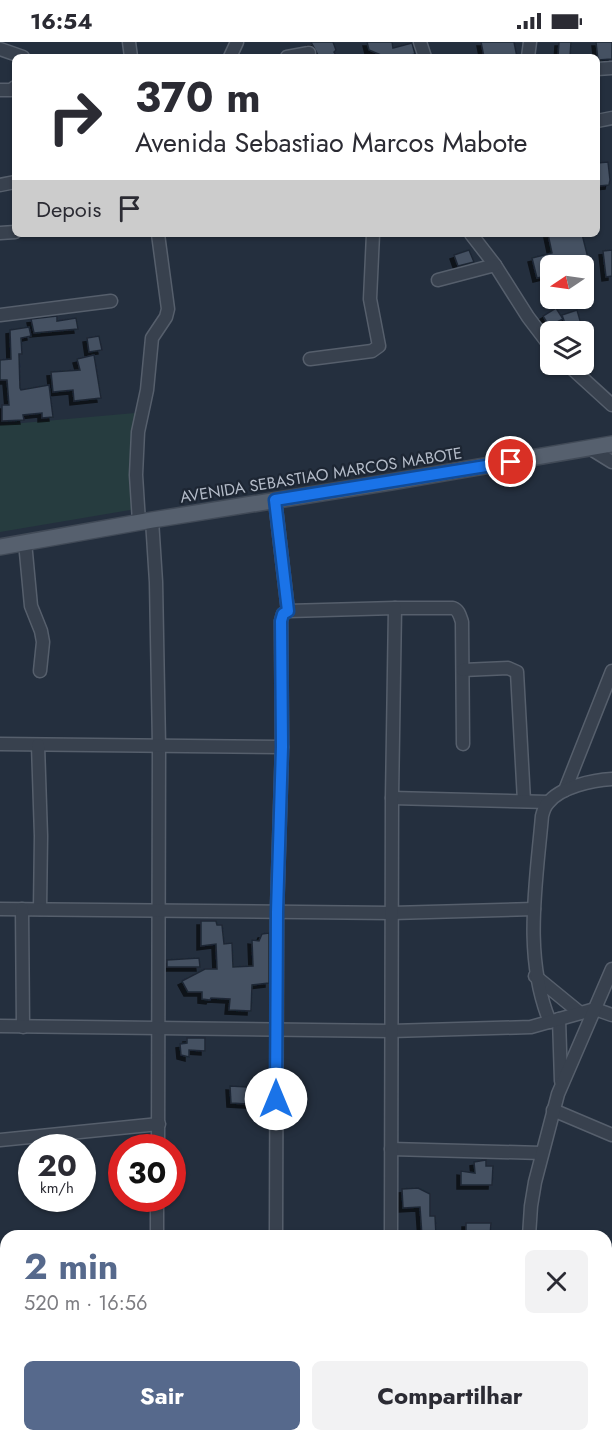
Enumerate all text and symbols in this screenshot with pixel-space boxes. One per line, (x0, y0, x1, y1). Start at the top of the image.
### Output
text: 16:54 (30, 5, 93, 37)
text: 370 m (135, 67, 261, 128)
icon: right (36, 78, 114, 156)
text: Avenida Sebastiao Marcos Mabote (135, 123, 528, 162)
icon: arrive (113, 192, 146, 225)
text: Depois (36, 193, 101, 225)
north arrow (540, 255, 594, 309)
map controls (540, 255, 594, 375)
button: layers (540, 321, 594, 375)
pin (485, 436, 536, 487)
street label: AVENIDA SEBASTIAO MARCOS MABOTE (178, 441, 464, 509)
icon: arrive (494, 445, 527, 478)
position arrow (244, 1067, 308, 1131)
speed limit sign: 30 (108, 1134, 186, 1212)
text: 20 (37, 1144, 77, 1187)
text: km/h (40, 1177, 74, 1199)
text: 2 min (24, 1240, 119, 1292)
button: close (525, 1250, 588, 1313)
text: 520 m · 16:56 (24, 1289, 148, 1318)
button: Sair (24, 1361, 300, 1430)
button: Compartilhar (312, 1361, 588, 1430)

